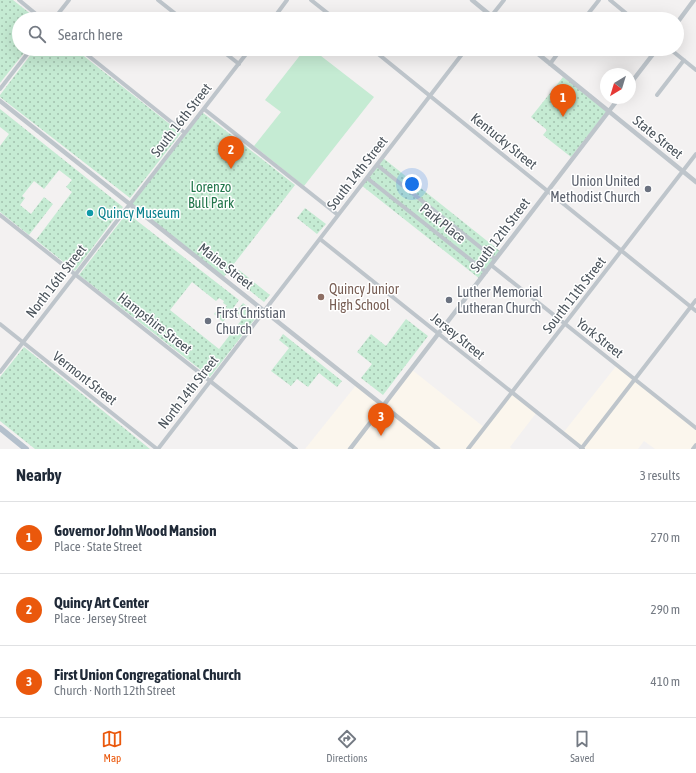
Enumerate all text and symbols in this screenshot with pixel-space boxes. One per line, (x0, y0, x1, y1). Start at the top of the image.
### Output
search box (12, 12, 684, 56)
icon: search (26, 23, 48, 45)
text: Search here (58, 26, 123, 43)
north arrow (600, 68, 636, 104)
street label: South 16th Street (147, 80, 215, 160)
pin: 1 (550, 84, 576, 117)
street label: Kentucky Street (468, 110, 540, 172)
street label: State Street (630, 112, 686, 162)
street label: South 14th Street (323, 133, 391, 213)
pin: 2 (218, 136, 244, 169)
place label: Union United Methodist Church (550, 173, 640, 205)
your location (402, 174, 422, 194)
park label: Lorenzo Bull Park (188, 179, 234, 211)
marker: Union United Methodist Church (643, 184, 653, 194)
street label: South 12th Street (467, 195, 533, 275)
street label: Park Place (417, 200, 469, 246)
place label: Quincy Museum (98, 205, 180, 221)
marker: Quincy Museum (85, 208, 95, 218)
street label: Maine Street (196, 240, 256, 292)
street label: North 16th Street (23, 241, 89, 321)
street label: Sourth 11th Street (539, 254, 609, 336)
place label: Quincy Junior High School (329, 281, 400, 313)
place label: Luther Memorial Lutheran Church (457, 284, 543, 316)
street label: Hampshire Street (115, 289, 195, 357)
marker: Quincy Junior High School (316, 292, 326, 302)
marker: Luther Memorial Lutheran Church (444, 295, 454, 305)
place label: First Christian Church (216, 305, 286, 337)
street label: Jersey Street (428, 309, 488, 363)
street label: York Street (573, 315, 627, 361)
marker: First Christian Church (203, 316, 213, 326)
street label: Vermont Street (50, 348, 120, 408)
street label: North 14th Street (155, 352, 221, 432)
pin: 3 (368, 403, 394, 436)
text: Nearby (16, 465, 62, 485)
text: 3 results (640, 468, 680, 483)
text: Governor John Wood Mansion (54, 522, 216, 539)
text: 1 (26, 530, 32, 545)
text: 270 m (651, 530, 680, 545)
text: Place · State Street (54, 539, 142, 554)
text: Quincy Art Center (54, 594, 149, 611)
text: 2 (26, 602, 32, 617)
text: 290 m (651, 602, 680, 617)
text: Place · Jersey Street (54, 611, 147, 626)
text: First Union Congregational Church (54, 666, 241, 683)
text: 3 (26, 674, 32, 689)
text: 410 m (651, 674, 680, 689)
text: Church · North 12th Street (54, 683, 176, 698)
tab: Map (101, 728, 123, 764)
tab: Directions (326, 728, 367, 764)
tab: Saved (570, 728, 595, 764)

